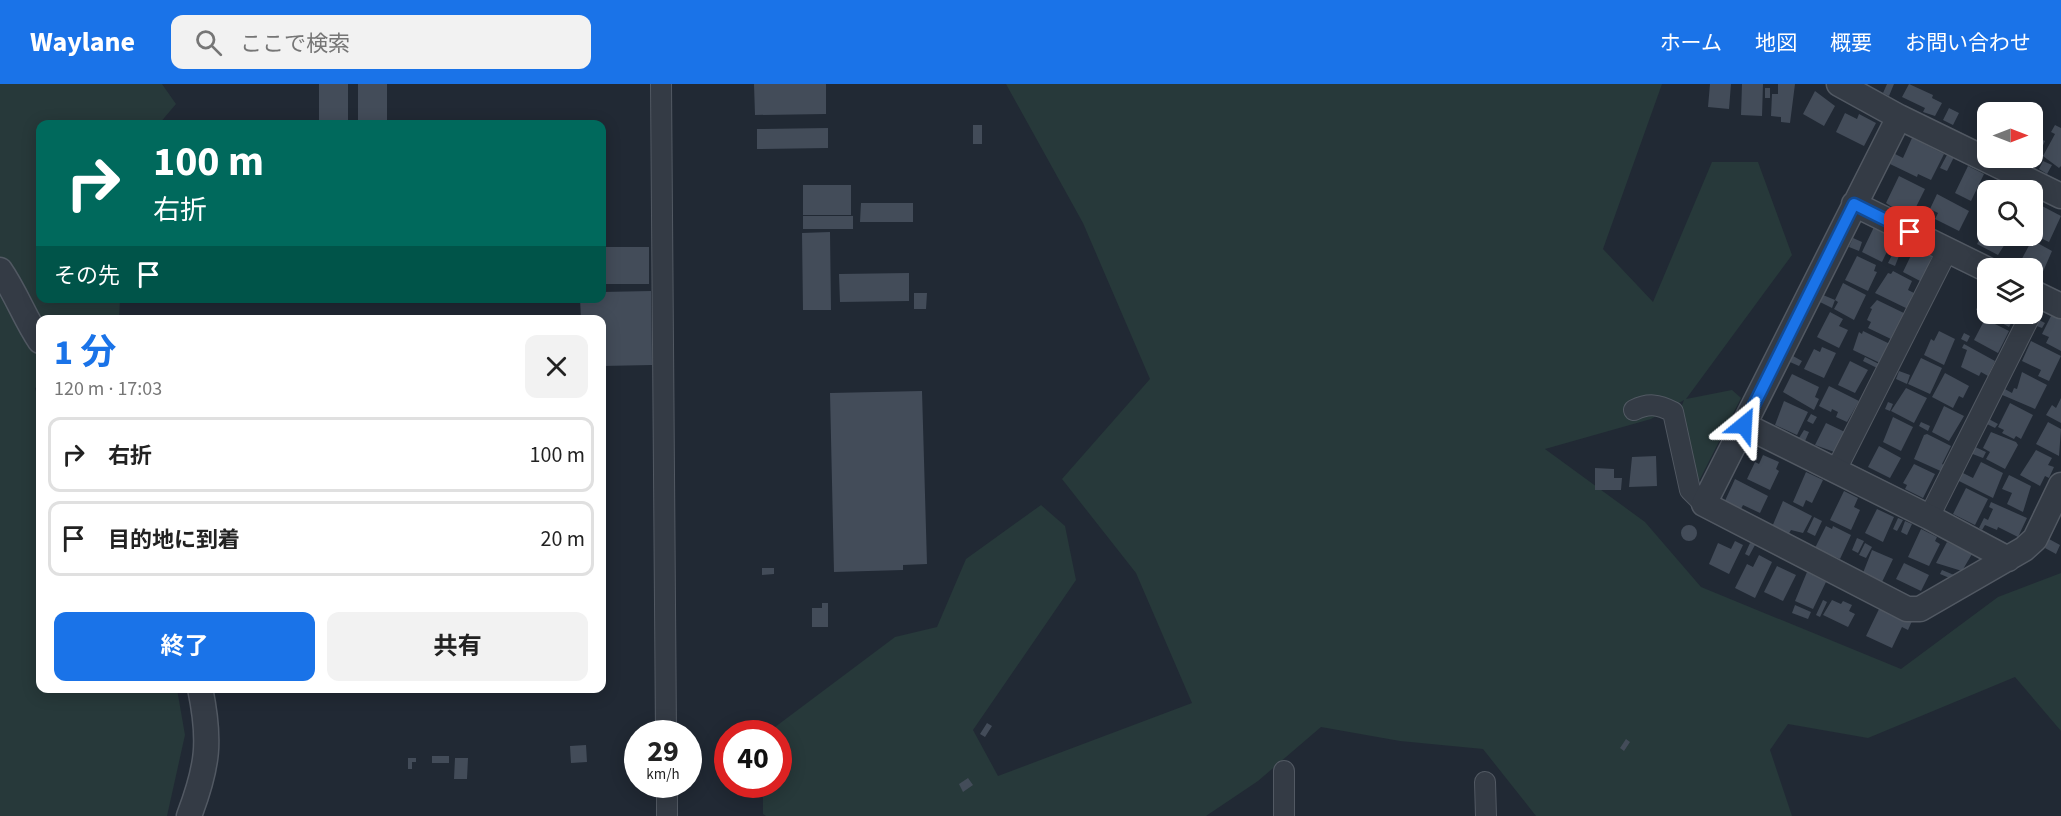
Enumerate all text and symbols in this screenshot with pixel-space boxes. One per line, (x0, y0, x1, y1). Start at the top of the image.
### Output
search box (171, 15, 591, 69)
text: Waylane (30, 22, 135, 62)
icon: search (192, 26, 225, 59)
text: ここで検索 (240, 28, 350, 60)
text: ホーム (1660, 28, 1722, 58)
text: 地図 (1755, 28, 1797, 58)
text: 概要 (1830, 28, 1872, 58)
text: お問い合わせ (1905, 28, 2031, 58)
north arrow (1977, 102, 2043, 168)
map controls (1977, 102, 2043, 324)
text: 100 m (153, 132, 264, 192)
icon: right (54, 144, 132, 222)
button: search (1977, 180, 2043, 246)
text: 右折 (153, 191, 207, 230)
pin (1884, 206, 1935, 257)
icon: arrive (1893, 215, 1926, 248)
icon: arrive (132, 258, 165, 291)
button: layers (1977, 258, 2043, 324)
text: その先 (54, 260, 120, 292)
text: 1 分 (54, 327, 116, 378)
button: close (525, 335, 588, 398)
text: 120 m · 17:03 (54, 375, 162, 403)
position arrow (1712, 393, 1776, 457)
icon: right (57, 438, 90, 471)
text: 100 m (530, 439, 585, 471)
text: 右折 (108, 440, 152, 472)
icon: arrive (57, 522, 90, 555)
text: 20 m (540, 523, 585, 555)
text: 目的地に到着 (108, 524, 240, 556)
button: 終了 (54, 612, 315, 681)
button: 共有 (327, 612, 588, 681)
speed limit sign: 40 (714, 720, 792, 798)
text: 29 (647, 730, 679, 773)
text: km/h (646, 764, 680, 785)

